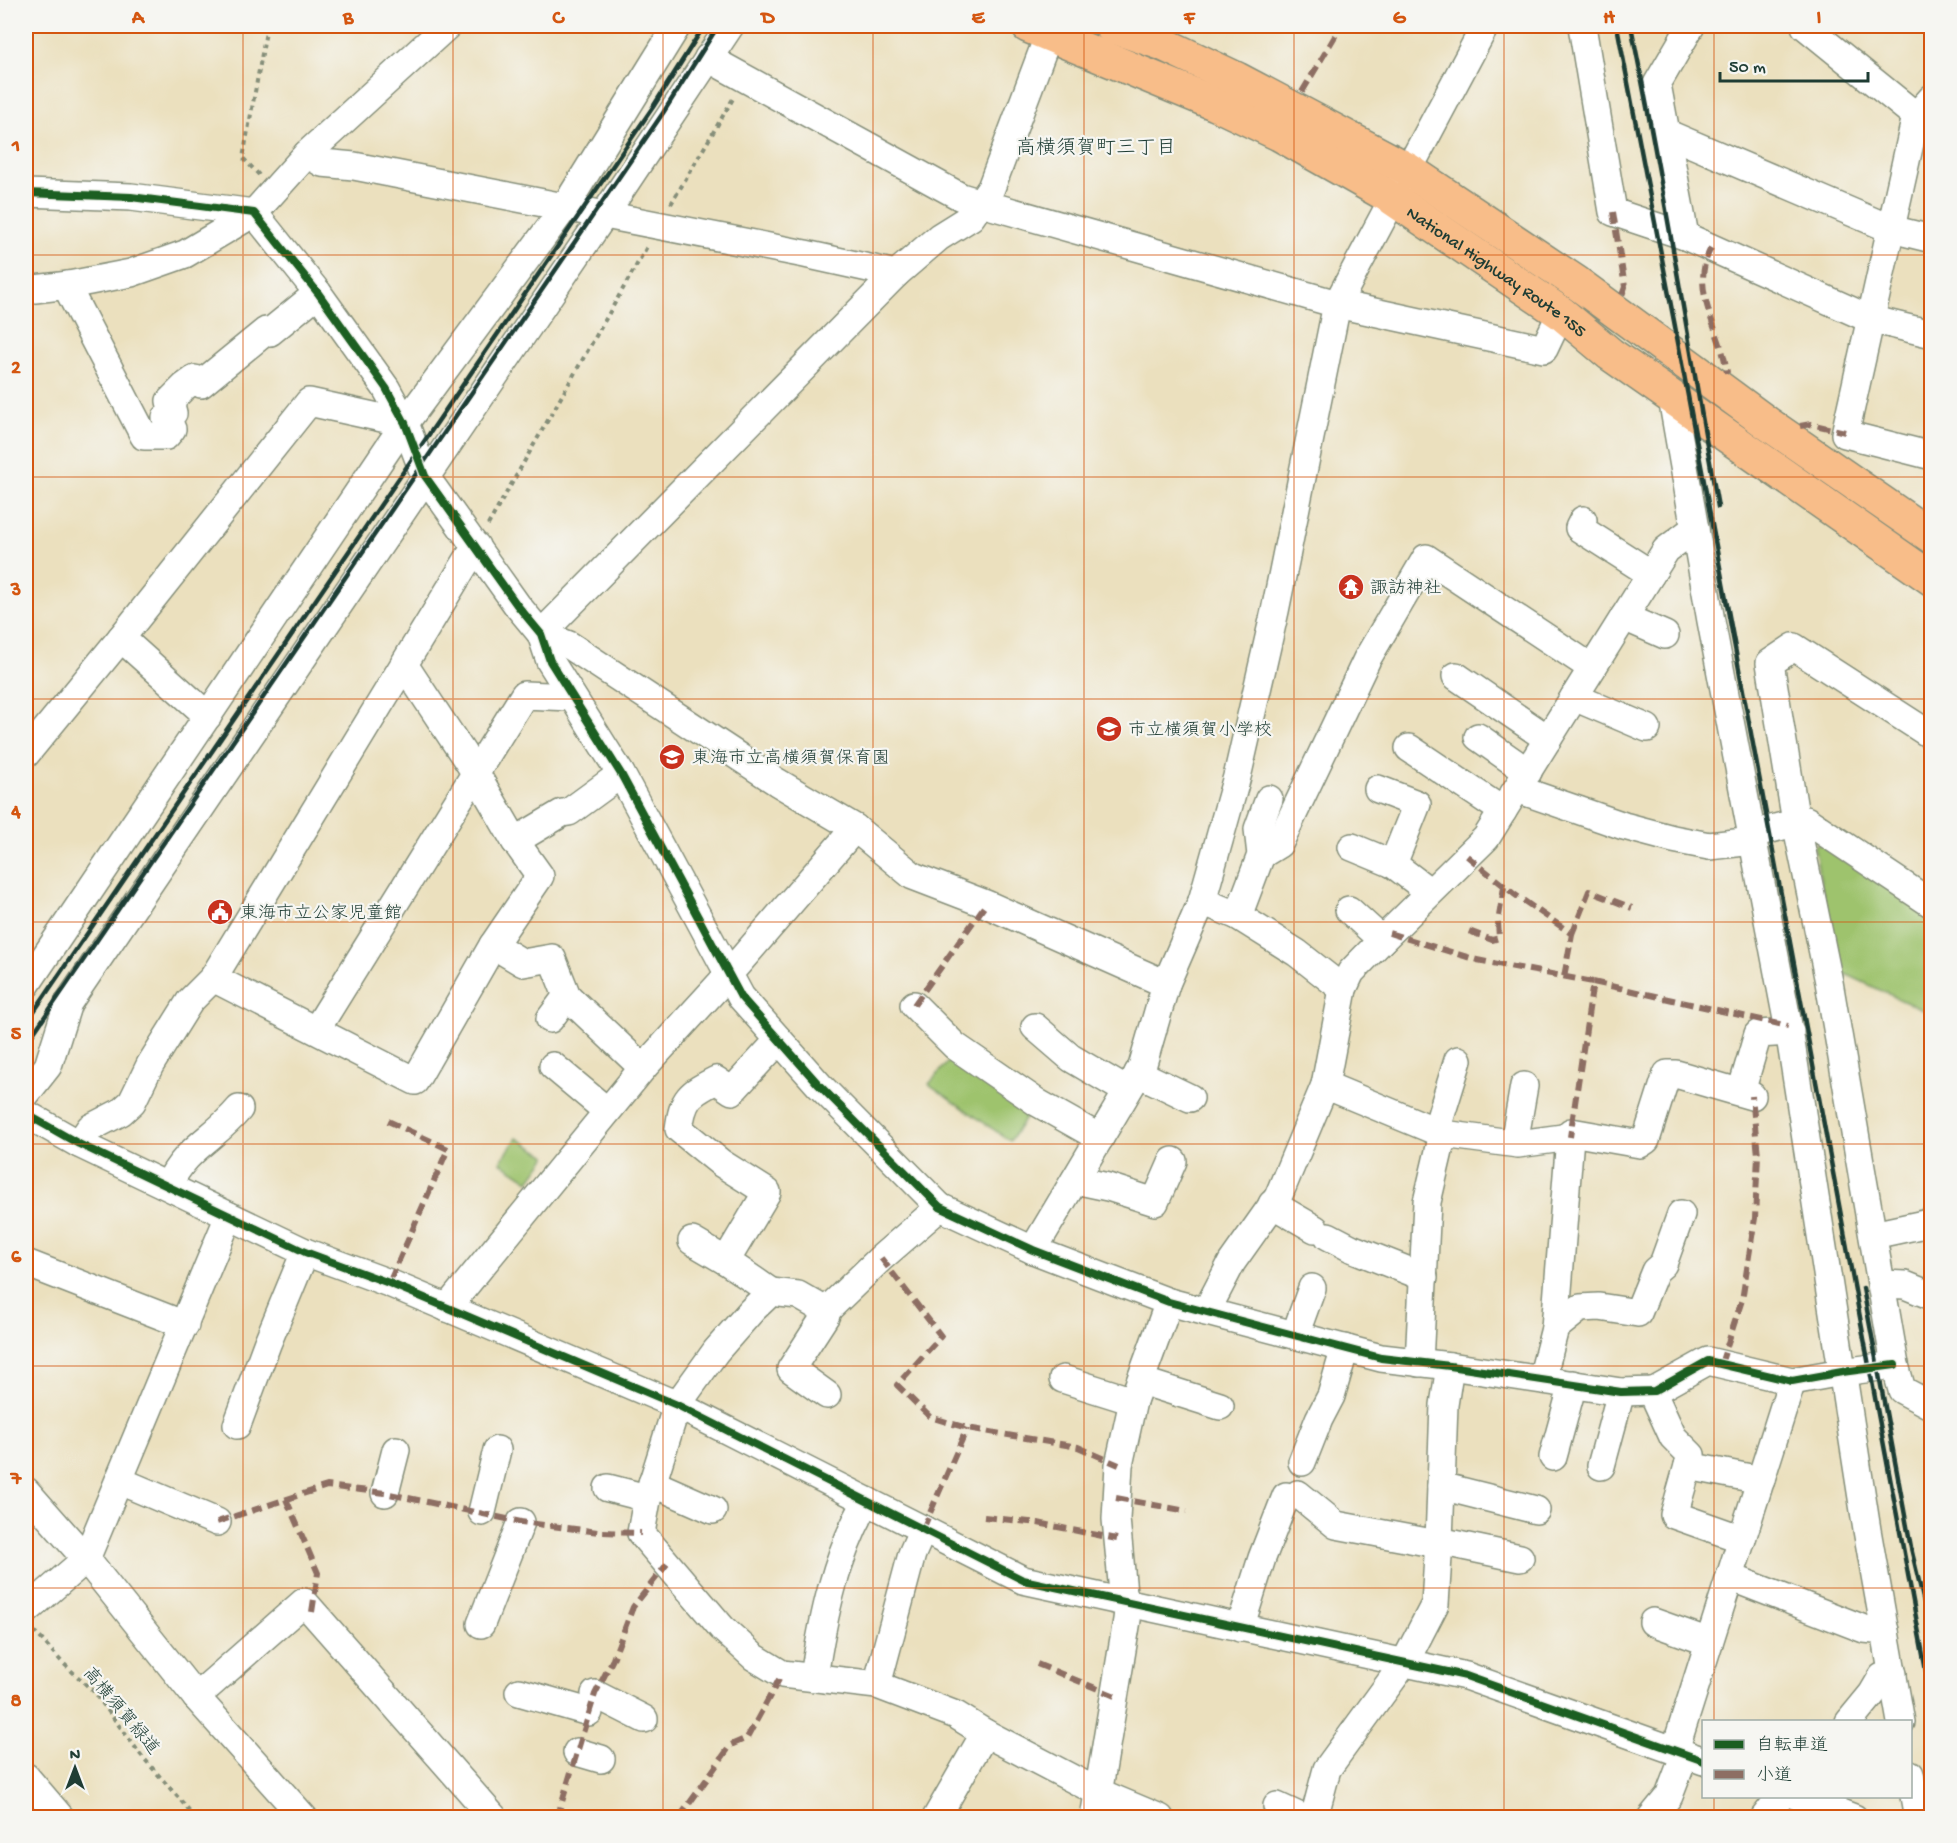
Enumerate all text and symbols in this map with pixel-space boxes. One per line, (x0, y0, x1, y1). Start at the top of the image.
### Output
text: A (131, 8, 146, 31)
text: B (342, 8, 354, 31)
text: C (552, 8, 566, 31)
text: D (759, 8, 775, 31)
text: E (972, 8, 986, 31)
text: F (1183, 8, 1196, 31)
text: G (1393, 8, 1407, 31)
text: H (1603, 8, 1615, 31)
text: I (1817, 8, 1822, 31)
scale bar (1720, 45, 1868, 83)
text: 50 m (1729, 58, 1766, 79)
text: 1 (11, 136, 20, 159)
district label: 高横須賀町三丁目 (1016, 136, 1176, 161)
street label: National Highway Route 155 (1402, 203, 1590, 343)
text: 2 (11, 358, 21, 381)
temple icon: 諏訪神社 (1336, 572, 1366, 602)
place label: 諏訪神社 (1370, 578, 1442, 600)
text: 3 (10, 580, 21, 603)
school or university icon: 市立横須賀小学校 (1094, 714, 1124, 744)
place label: 市立横須賀小学校 (1128, 720, 1272, 742)
school or university icon: 東海市立高横須賀保育園 (657, 742, 687, 772)
place label: 東海市立高横須賀保育園 (692, 748, 890, 770)
text: 4 (10, 802, 21, 825)
public building icon: 東海市立公家児童館 (205, 897, 235, 927)
place label: 東海市立公家児童館 (240, 903, 402, 925)
text: 5 (11, 1024, 22, 1047)
text: 6 (11, 1247, 22, 1270)
text: 7 (10, 1469, 23, 1492)
street label: 高横須賀緑道 (77, 1663, 164, 1760)
text: 8 (11, 1691, 22, 1714)
legend (1702, 1720, 1912, 1798)
text: 自転車道 (1756, 1735, 1828, 1757)
north arrow (45, 1738, 105, 1798)
text: N (70, 1747, 81, 1766)
text: 小道 (1756, 1765, 1792, 1787)

